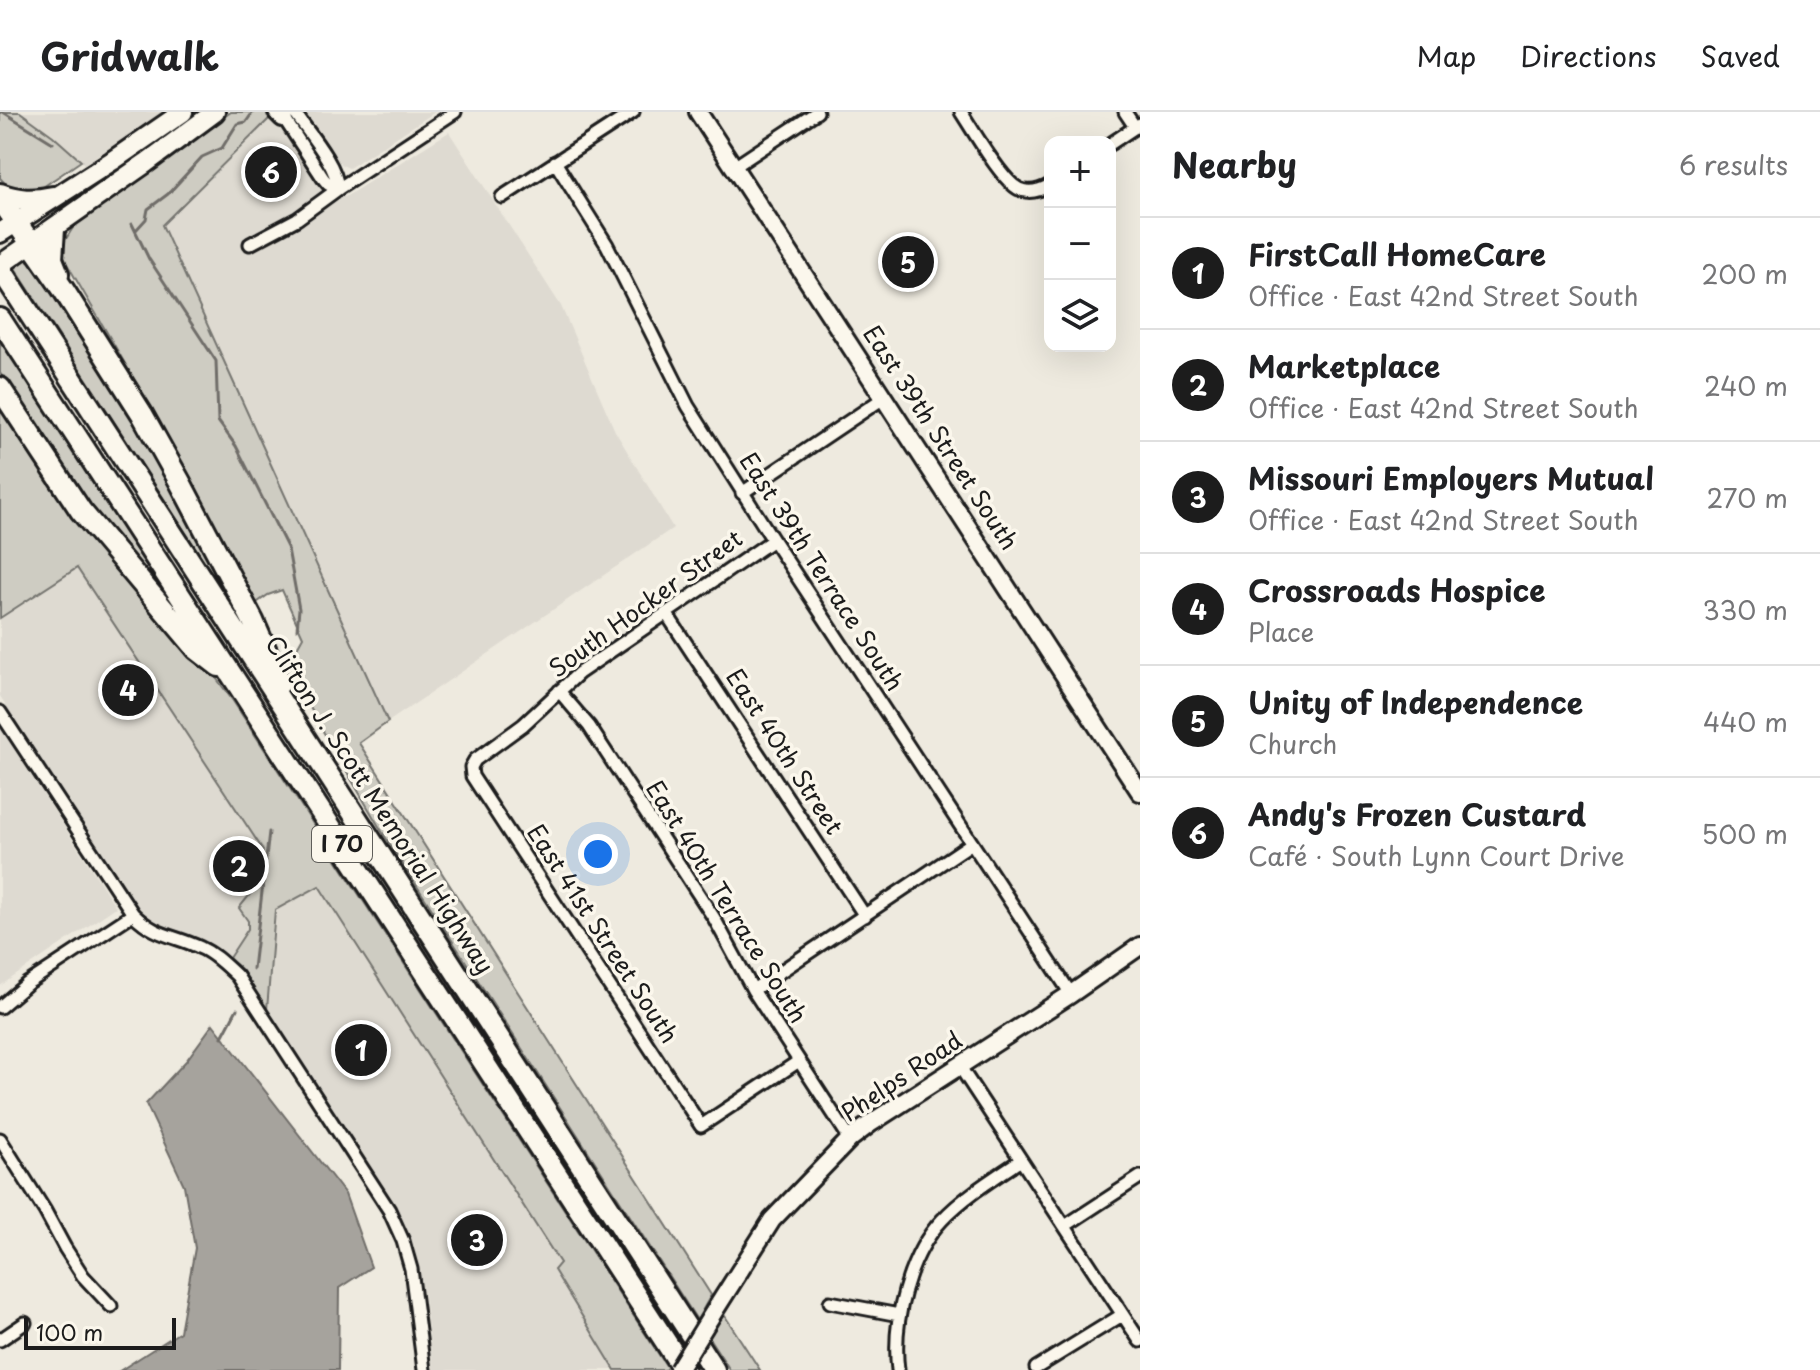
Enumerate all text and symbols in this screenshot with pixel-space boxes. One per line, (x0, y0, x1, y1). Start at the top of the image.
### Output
text: Gridwalk (40, 27, 219, 84)
text: Map (1417, 34, 1476, 77)
text: Directions (1520, 34, 1657, 77)
text: Saved (1701, 34, 1780, 77)
map controls (1044, 136, 1116, 352)
button: + (1044, 136, 1116, 208)
text: Nearby (1172, 138, 1297, 190)
pin: 6 (245, 142, 297, 202)
text: 6 results (1679, 145, 1788, 184)
button: − (1044, 208, 1116, 280)
text: FirstCall HomeCare (1248, 231, 1546, 276)
pin: 5 (882, 232, 934, 292)
text: 1 (1192, 254, 1204, 293)
text: 200 m (1701, 254, 1788, 293)
text: Office · East 42nd Street South (1248, 276, 1639, 315)
button: layers (1044, 280, 1116, 352)
street label: East 39th Street South (855, 317, 1028, 556)
text: Marketplace (1248, 343, 1440, 388)
text: 2 (1189, 366, 1207, 405)
text: 240 m (1704, 366, 1788, 405)
text: Office · East 42nd Street South (1248, 388, 1639, 427)
street label: East 39th Terrace South (732, 444, 914, 697)
text: Missouri Employers Mutual (1248, 455, 1654, 500)
text: 3 (1189, 478, 1207, 517)
text: 270 m (1707, 478, 1788, 517)
text: Office · East 42nd Street South (1248, 500, 1639, 539)
street label: South Hocker Street (541, 520, 749, 685)
text: Crossroads Hospice (1248, 567, 1546, 612)
text: 4 (1189, 590, 1207, 629)
text: 330 m (1703, 590, 1788, 629)
text: Place (1248, 612, 1314, 651)
street label: Clifton J. Scott Memorial Highway (257, 628, 504, 980)
pin: 4 (102, 660, 154, 720)
street label: East 40th Street (718, 661, 853, 841)
text: Unity of Independence (1248, 679, 1583, 724)
text: 5 (1190, 702, 1206, 741)
text: 440 m (1703, 702, 1788, 741)
text: Church (1248, 724, 1337, 763)
street label: East 40th Terrace South (638, 773, 817, 1029)
text: Andy's Frozen Custard (1248, 791, 1586, 836)
text: 6 (1189, 814, 1207, 853)
text: 500 m (1701, 814, 1788, 853)
street label: East 41st Street South (519, 816, 688, 1050)
road number: I 70 (312, 826, 372, 862)
your location (578, 834, 618, 874)
pin: 2 (213, 836, 265, 896)
text: Café · South Lynn Court Drive (1248, 836, 1625, 875)
pin: 1 (335, 1020, 387, 1080)
street label: Phelps Road (833, 1021, 969, 1129)
pin: 3 (451, 1210, 503, 1270)
scale bar (24, 1314, 176, 1350)
text: 100 m (36, 1315, 103, 1348)

